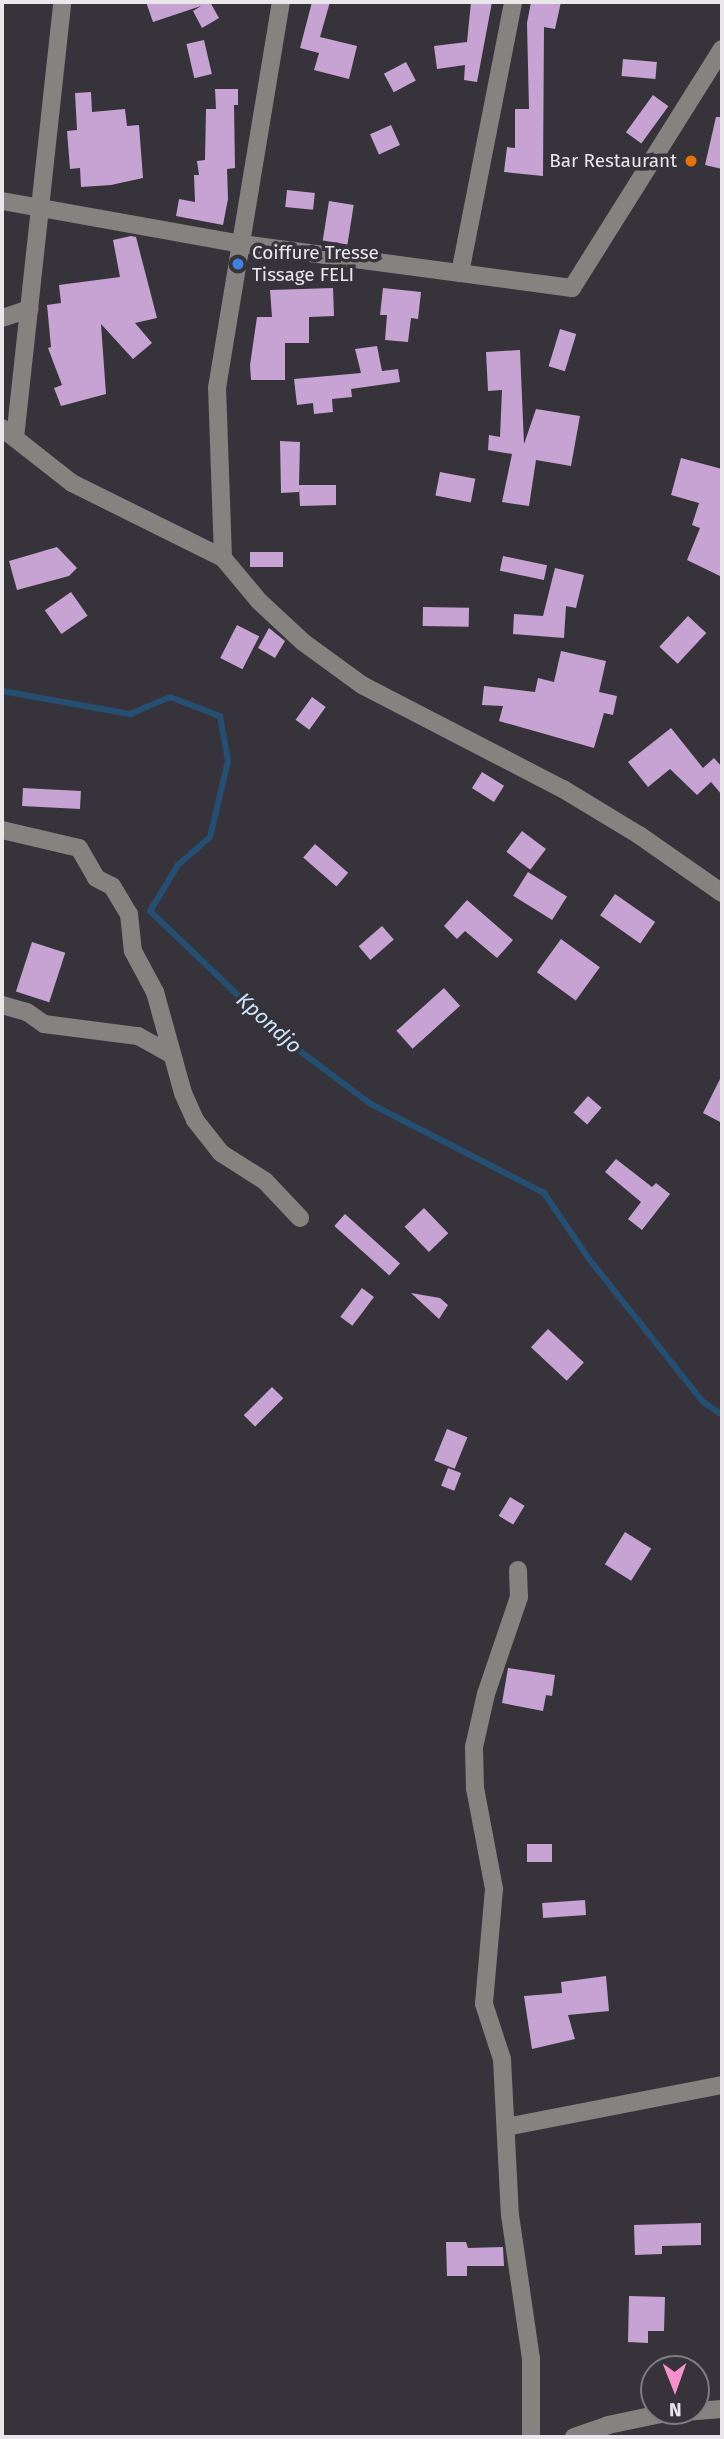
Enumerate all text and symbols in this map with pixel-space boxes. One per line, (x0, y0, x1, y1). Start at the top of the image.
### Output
place label: Bar Restaurant (549, 150, 677, 172)
marker: Bar Restaurant (683, 153, 699, 169)
place label: Coiffure Tresse Tissage FELI (252, 242, 379, 286)
marker: Coiffure Tresse Tissage FELI (230, 256, 246, 272)
water label: Kpondjo (231, 987, 307, 1059)
north arrow (640, 2355, 710, 2425)
text: N (669, 2398, 682, 2421)

